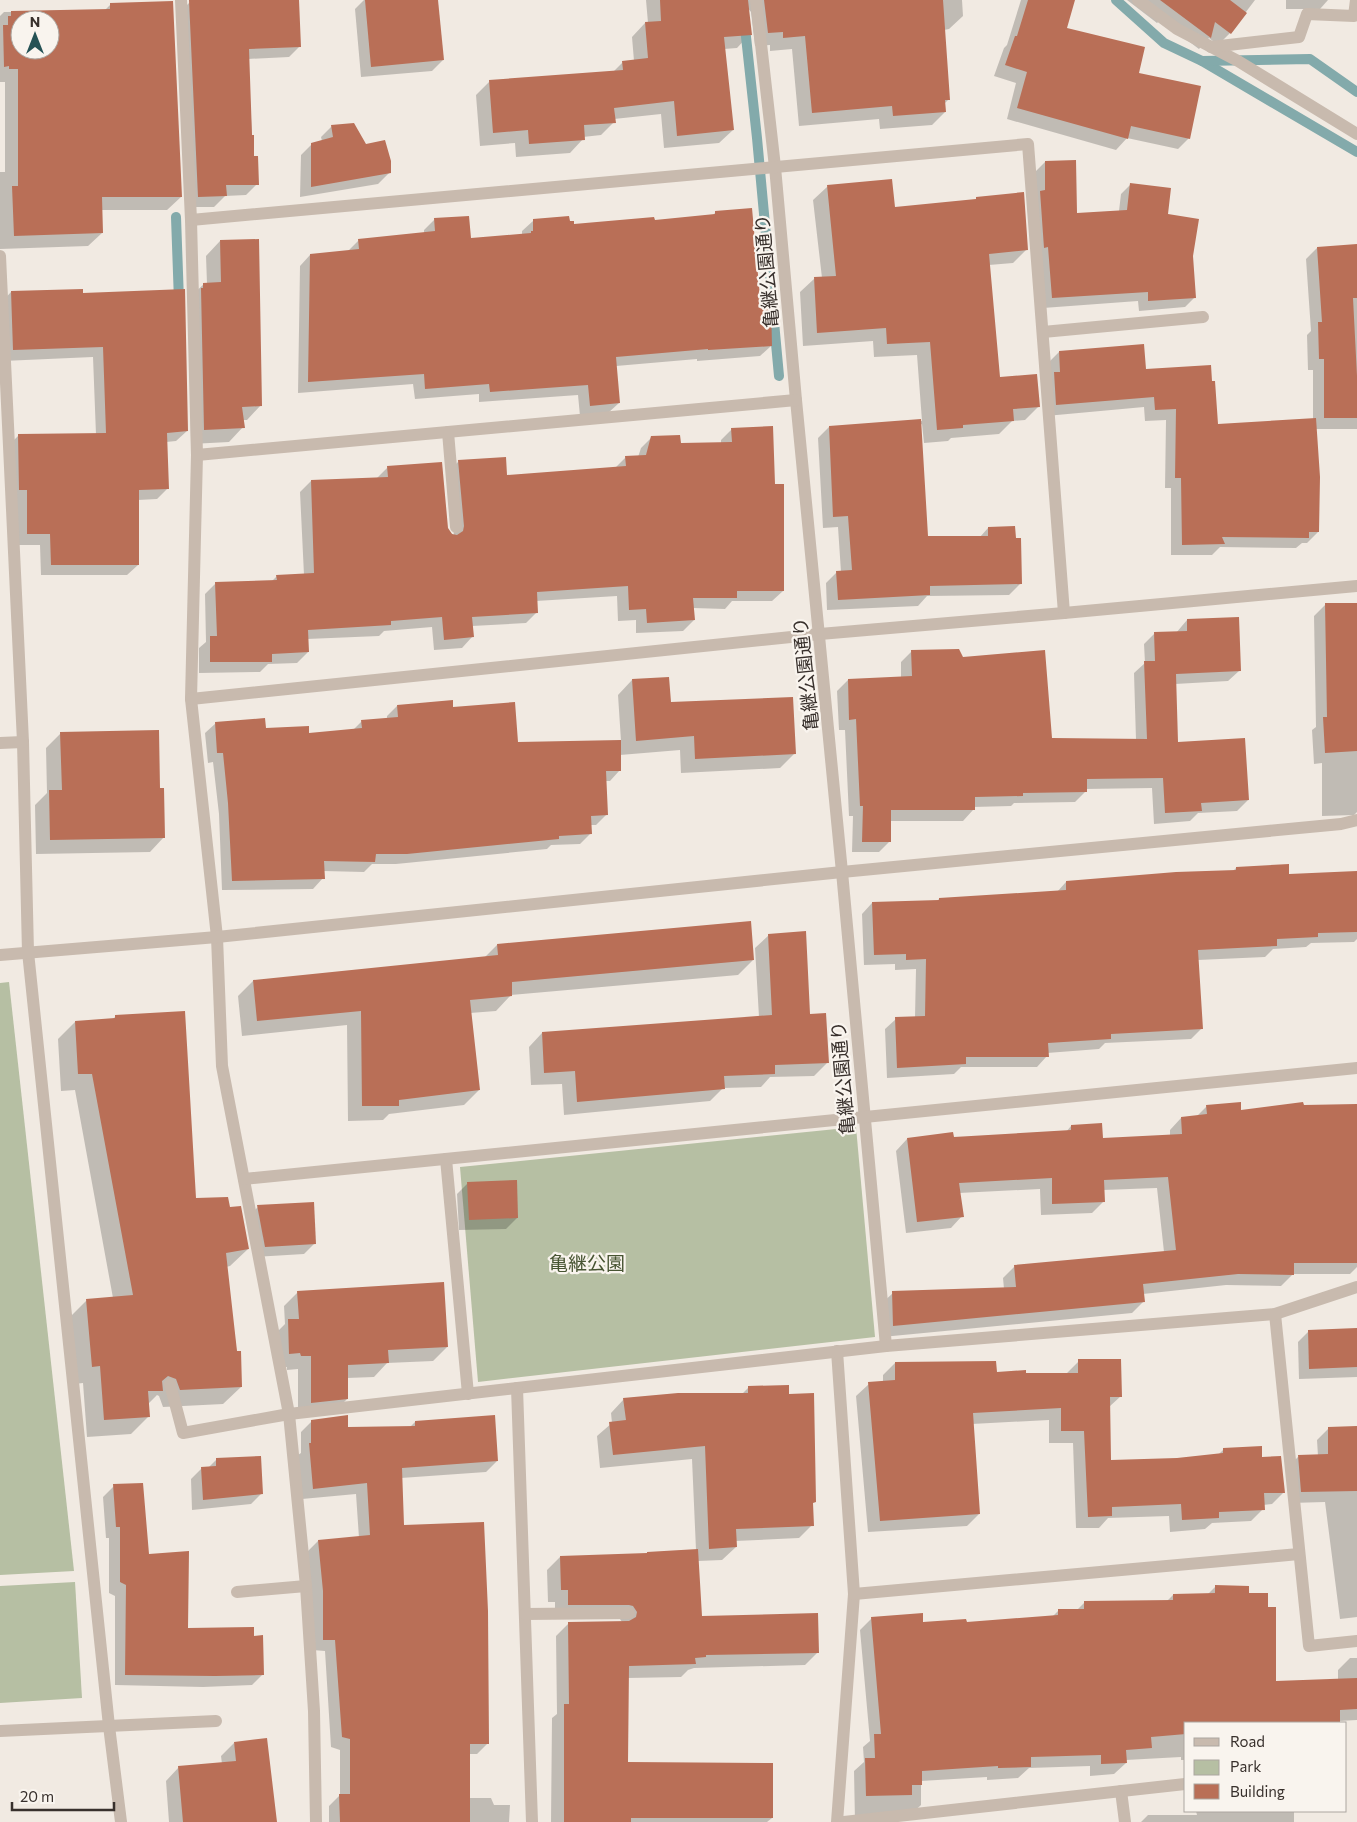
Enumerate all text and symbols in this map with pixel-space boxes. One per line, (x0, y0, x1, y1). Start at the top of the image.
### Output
north arrow (10, 10, 60, 60)
text: N (30, 13, 40, 30)
street label: 亀継公園通り (750, 213, 782, 329)
street label: 亀継公園通り (788, 616, 822, 732)
street label: 亀継公園通り (826, 1020, 858, 1136)
park label: 亀継公園 (549, 1251, 625, 1274)
legend (1184, 1722, 1347, 1812)
text: Road (1230, 1732, 1265, 1750)
text: Park (1230, 1757, 1261, 1775)
scale bar (12, 1780, 115, 1812)
text: Building (1230, 1782, 1285, 1800)
text: 20 m (20, 1787, 54, 1805)

